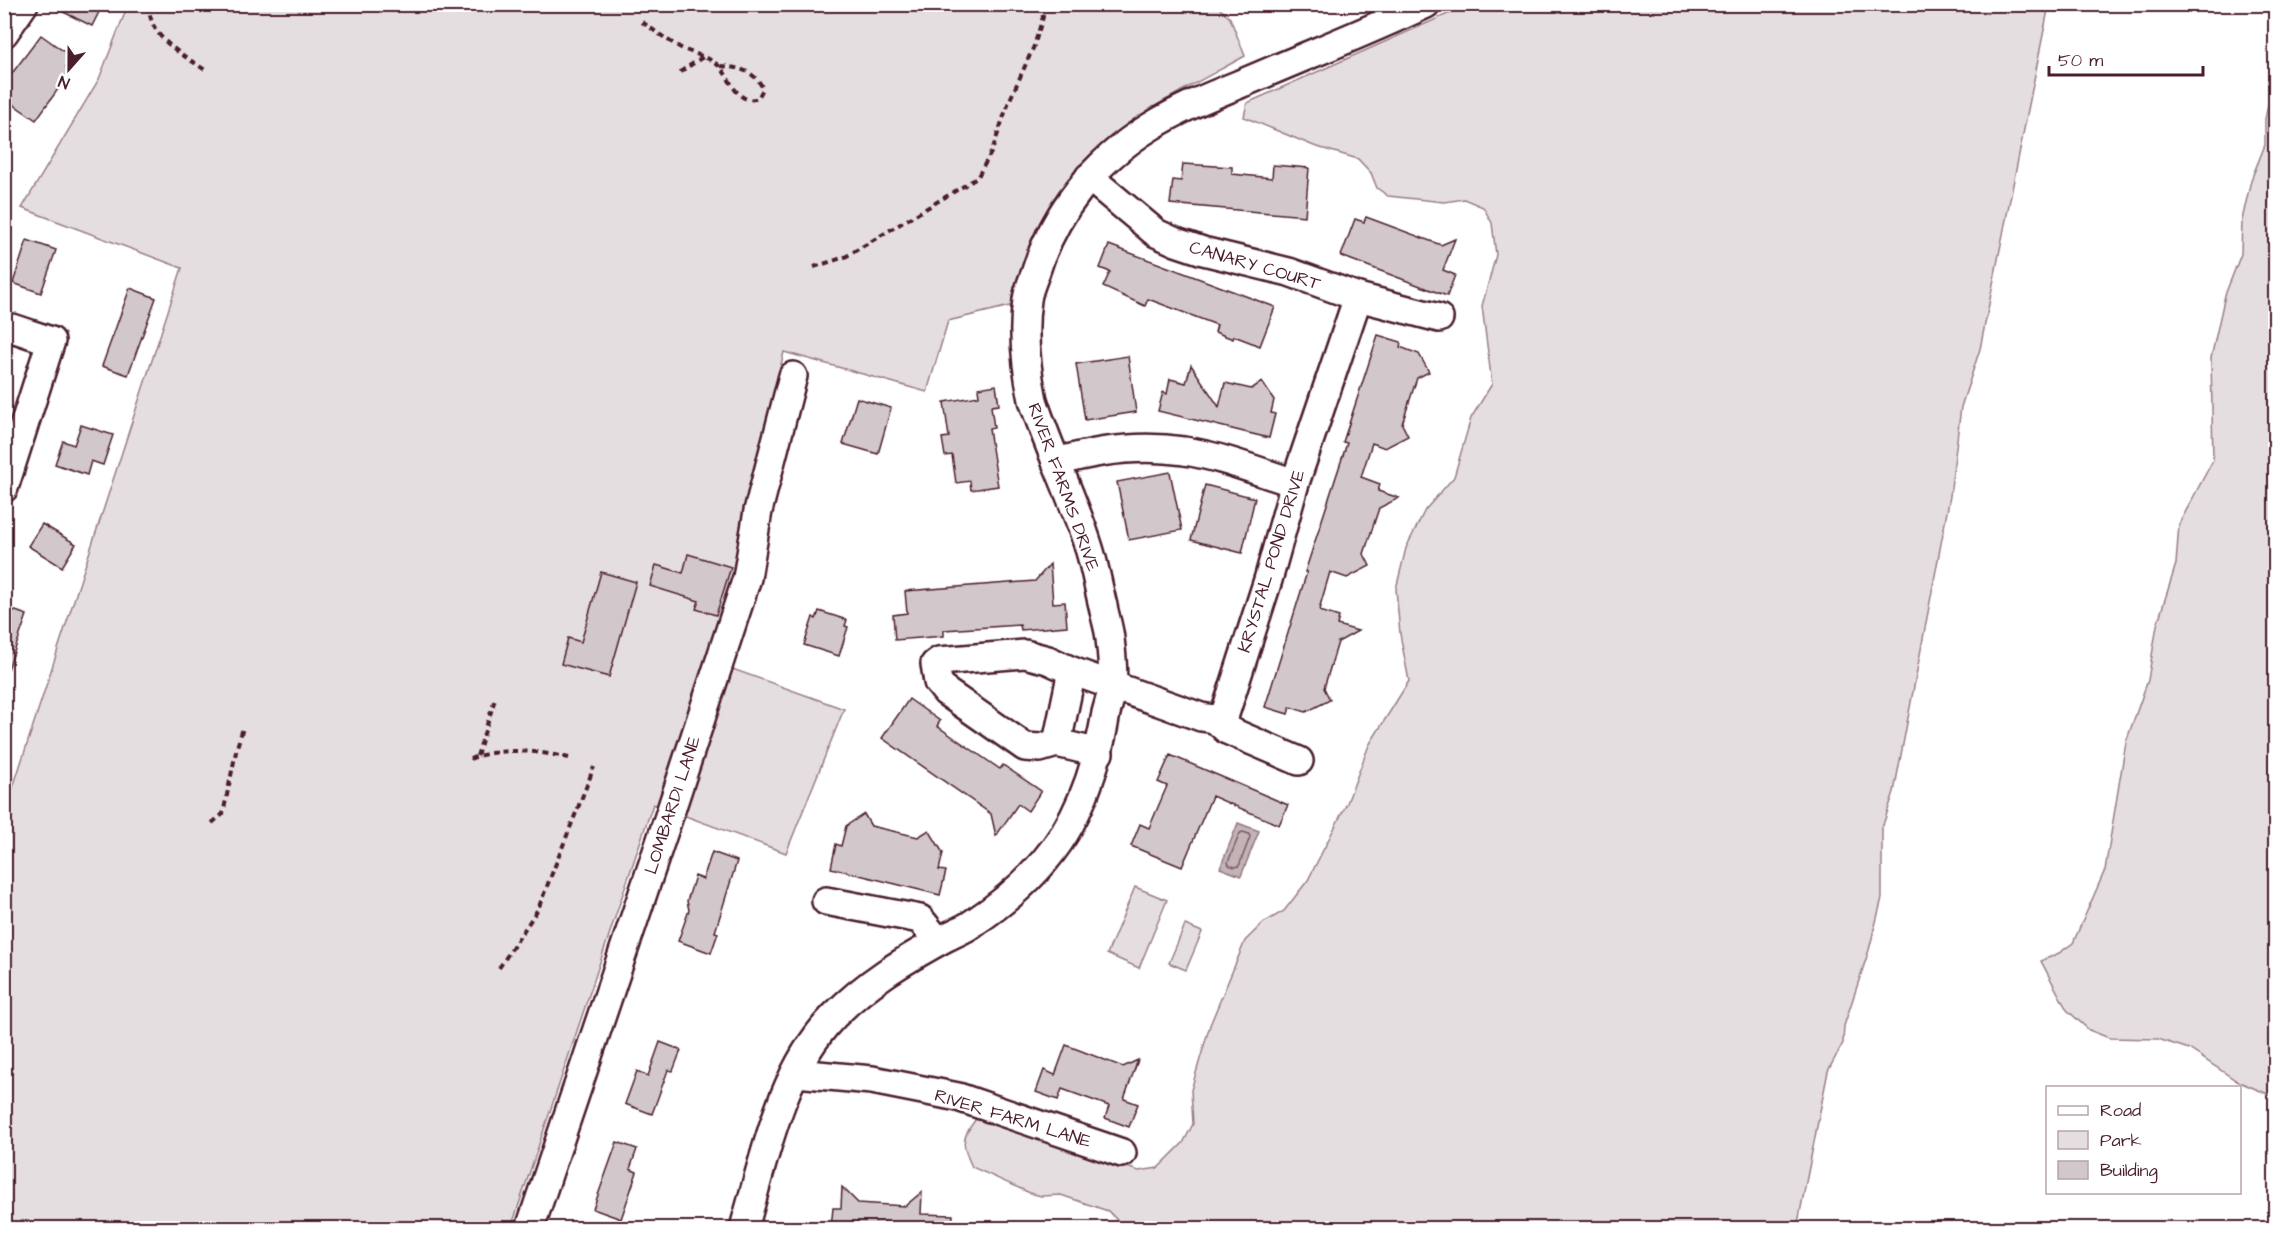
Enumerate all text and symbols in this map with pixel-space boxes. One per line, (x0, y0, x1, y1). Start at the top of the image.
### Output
north arrow (39, 39, 99, 99)
scale bar (2049, 39, 2204, 77)
text: 50 m (2058, 48, 2103, 73)
text: N (55, 70, 73, 94)
street label: CANARY COURT (1186, 235, 1324, 296)
street label: RIVER FARMS DRIVE (1021, 400, 1106, 575)
street label: KRYSTAL POND DRIVE (1232, 466, 1311, 656)
street label: LOMBARDI LANE (638, 732, 707, 878)
street label: RIVER FARM LANE (932, 1083, 1094, 1154)
legend (2046, 1086, 2241, 1194)
text: Road (2100, 1098, 2141, 1123)
text: Park (2100, 1128, 2142, 1153)
text: Building (2100, 1158, 2158, 1184)

